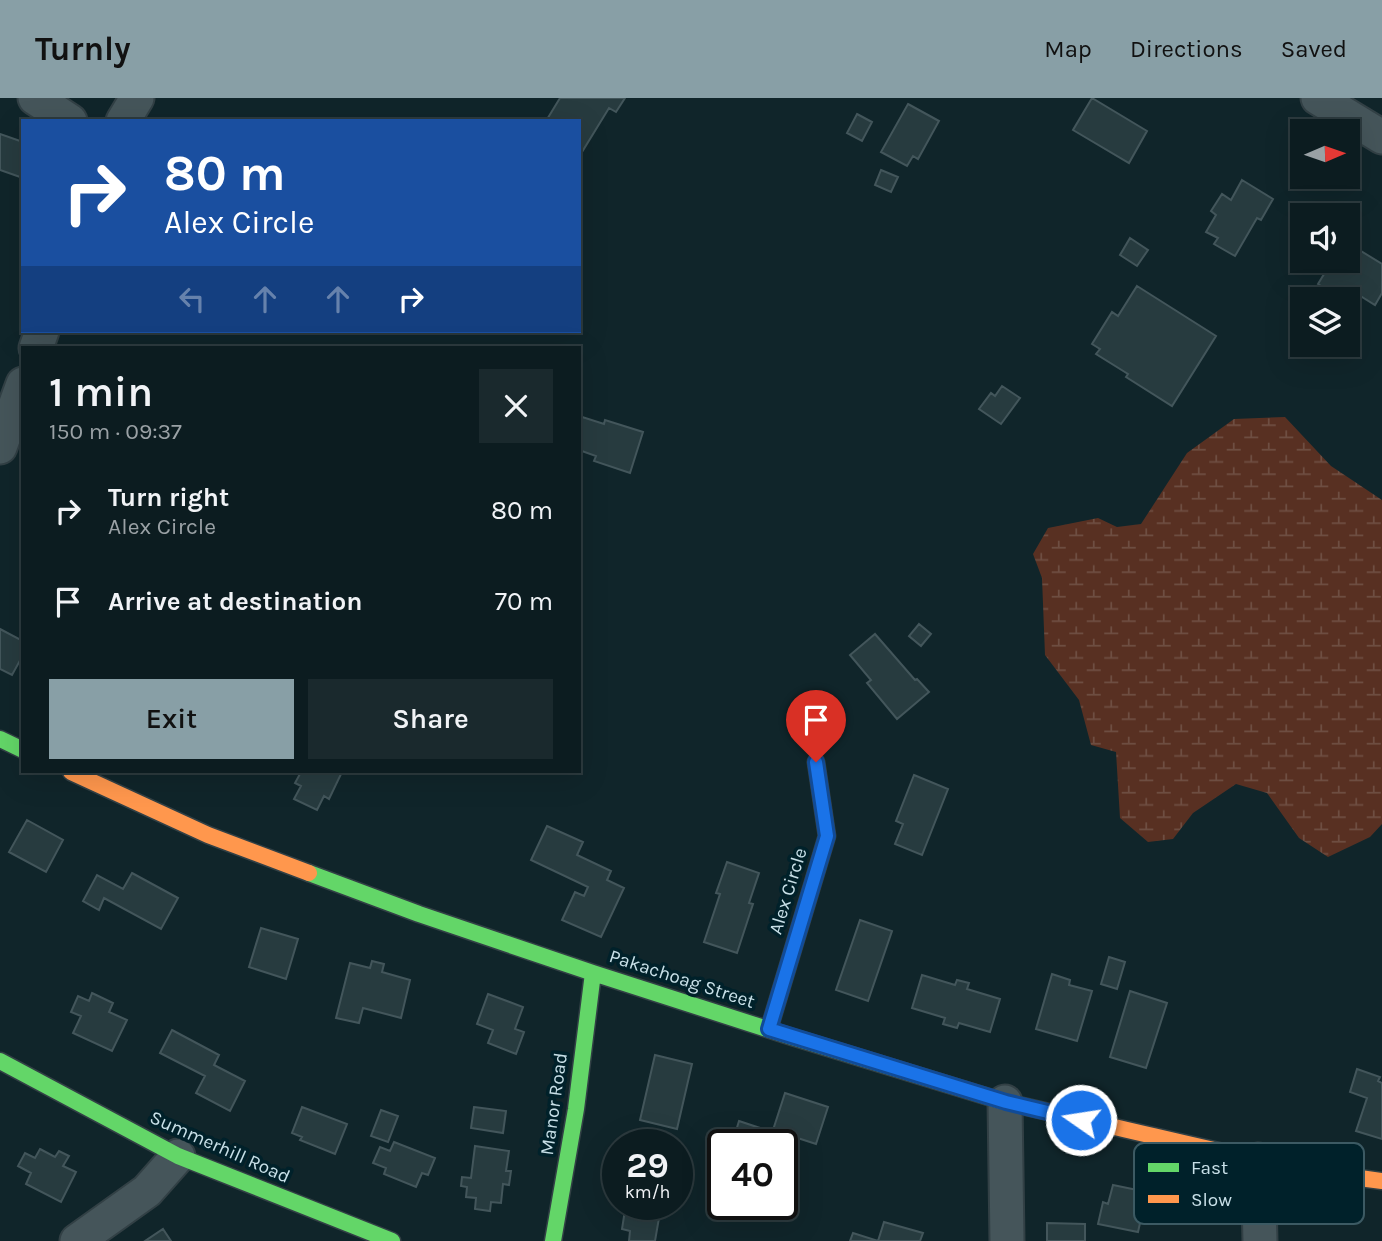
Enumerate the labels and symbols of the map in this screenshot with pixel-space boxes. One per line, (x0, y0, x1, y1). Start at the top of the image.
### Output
north arrow (1290, 119, 1360, 189)
pin (786, 690, 846, 762)
street label: Alex Circle (764, 845, 812, 937)
street label: Pakachoag Street (606, 945, 758, 1013)
street label: Manor Road (536, 1051, 572, 1157)
position arrow (1044, 1083, 1118, 1157)
street label: Summerhill Road (146, 1106, 294, 1188)
speed limit sign: 40 (707, 1129, 798, 1220)
legend (1134, 1143, 1364, 1224)
text: Fast (1191, 1157, 1228, 1179)
text: Slow (1191, 1189, 1232, 1211)

